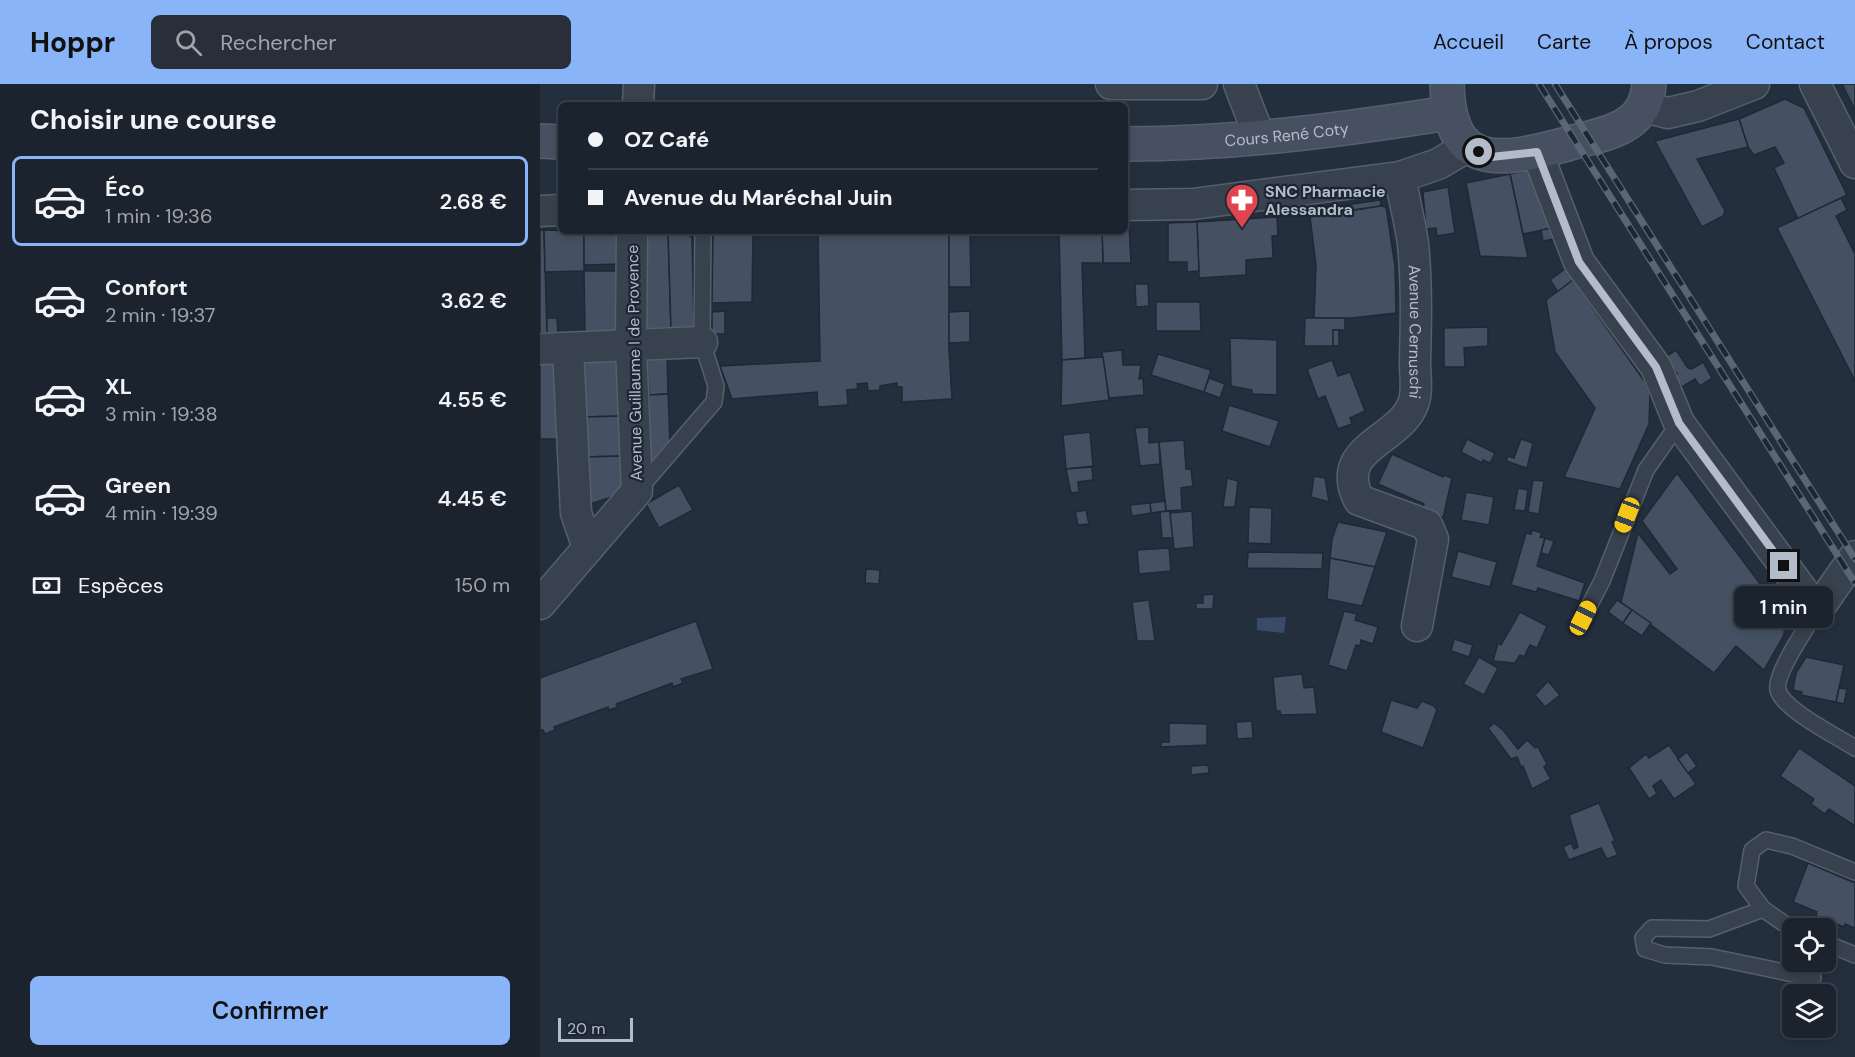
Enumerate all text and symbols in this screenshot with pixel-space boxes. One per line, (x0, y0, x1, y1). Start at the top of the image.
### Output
search box (151, 15, 571, 69)
text: Hoppr (30, 24, 115, 61)
icon: search (172, 26, 205, 59)
text: Rechercher (220, 28, 336, 57)
text: Accueil (1433, 28, 1504, 56)
text: Carte (1537, 28, 1591, 56)
text: À propos (1624, 28, 1713, 56)
text: Contact (1746, 28, 1825, 56)
text: Choisir une course (30, 102, 277, 137)
street label: Cours René Coty (1224, 118, 1350, 151)
text: OZ Café (624, 125, 709, 154)
route start (1465, 138, 1492, 165)
icon: car (33, 174, 87, 228)
text: Éco (105, 174, 145, 203)
place label: SNC Pharmacie Alessandra (1265, 181, 1386, 220)
pharmacy icon: SNC Pharmacie Alessandra (1224, 182, 1260, 229)
text: Avenue du Maréchal Juin (624, 183, 893, 212)
text: 2.68 € (439, 187, 507, 216)
text: 1 min · 19:36 (105, 203, 212, 229)
street label: Avenue Guillaume I de Provence (622, 245, 647, 481)
street label: Avenue Cernuschi (1404, 264, 1426, 400)
icon: car (33, 273, 87, 327)
text: Confort (105, 273, 188, 302)
text: 3.62 € (440, 286, 507, 315)
text: 2 min · 19:37 (105, 302, 216, 328)
icon: car (33, 372, 87, 426)
text: XL (105, 372, 132, 401)
text: 4.55 € (438, 385, 507, 414)
text: 3 min · 19:38 (105, 401, 218, 427)
icon: car (33, 471, 87, 525)
text: Green (105, 471, 171, 500)
text: 4.45 € (438, 484, 507, 513)
car (1612, 495, 1642, 535)
text: 4 min · 19:39 (105, 500, 218, 526)
route end (1770, 552, 1797, 579)
icon: cash (30, 569, 63, 602)
text: Espèces (78, 571, 164, 600)
text: 150 m (455, 572, 510, 598)
callout: 1 min (1734, 587, 1834, 629)
text: 1 min (1760, 594, 1807, 620)
car (1567, 598, 1599, 638)
map controls (1782, 918, 1836, 1038)
button: locate (1782, 918, 1836, 972)
button: Confirmer (30, 976, 510, 1045)
button: layers (1782, 984, 1836, 1038)
scale bar (558, 1015, 633, 1042)
text: 20 m (567, 1018, 606, 1039)

